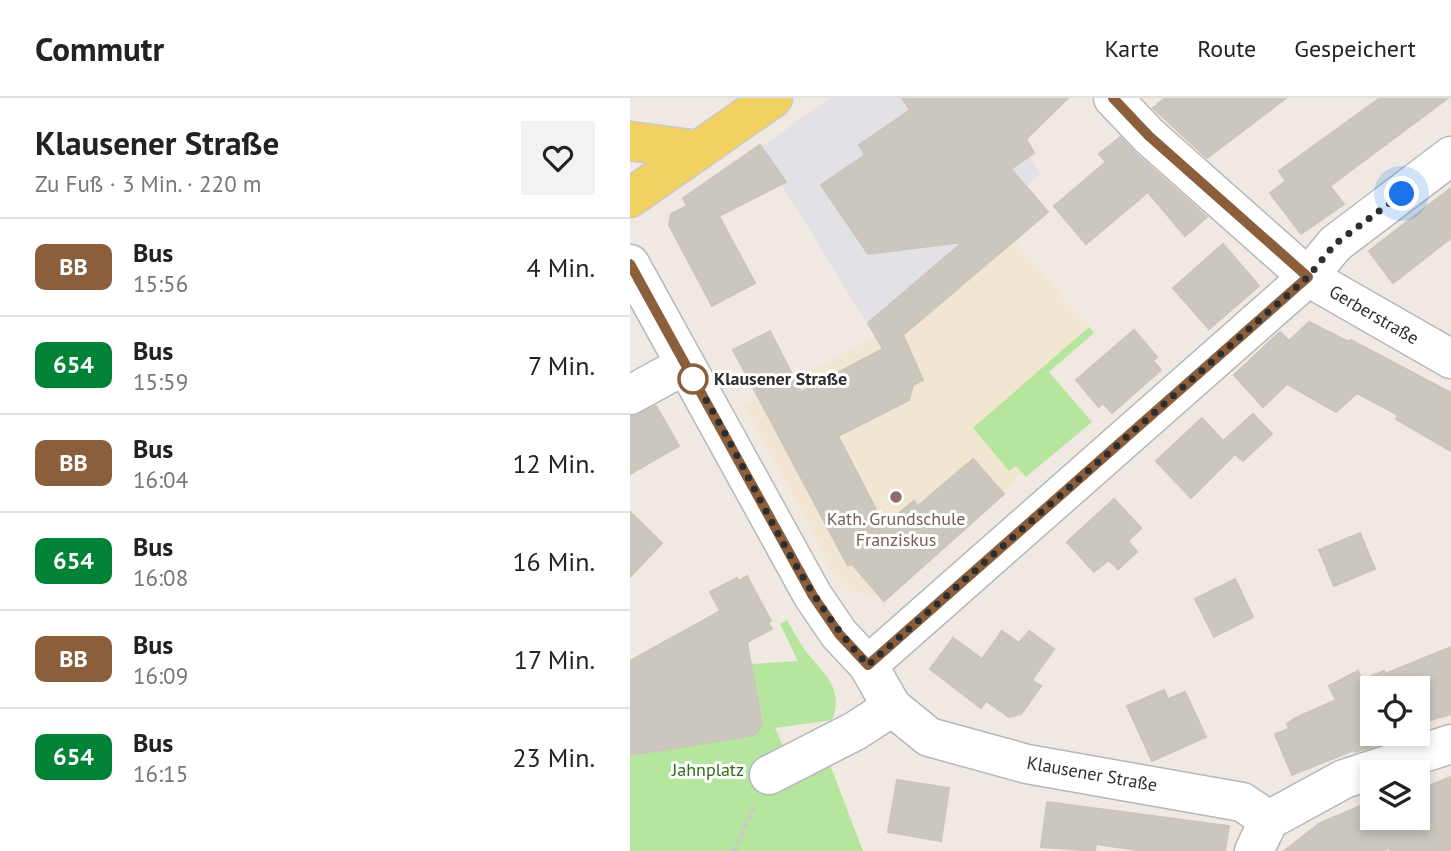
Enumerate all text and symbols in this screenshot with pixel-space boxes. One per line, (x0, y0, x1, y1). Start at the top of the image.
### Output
text: Commutr (35, 27, 164, 70)
text: Karte (1104, 33, 1159, 64)
text: Route (1197, 33, 1256, 64)
text: Gespeichert (1294, 33, 1416, 64)
text: Klausener Straße (35, 121, 279, 164)
button: heart (521, 121, 595, 195)
text: Zu Fuß · 3 Min. · 220 m (35, 169, 261, 198)
your location (1384, 176, 1419, 211)
text: Bus (133, 236, 173, 269)
text: BB (59, 251, 88, 282)
text: 4 Min. (527, 251, 595, 284)
text: 15:56 (133, 269, 188, 298)
street label: Gerberstraße (1325, 280, 1423, 349)
text: Bus (133, 334, 173, 367)
text: 654 (53, 349, 94, 380)
text: 7 Min. (528, 349, 595, 382)
marker: Klausener Straße (678, 364, 708, 394)
text: 15:59 (133, 367, 188, 396)
place label: Klausener Straße (714, 367, 847, 390)
text: Bus (133, 432, 173, 465)
text: BB (59, 447, 88, 478)
text: 12 Min. (512, 447, 595, 480)
text: 16:04 (133, 465, 188, 494)
marker: Kath. Grundschule Franziskus (888, 489, 904, 505)
place label: Kath. Grundschule Franziskus (827, 507, 965, 551)
text: Bus (133, 530, 173, 563)
text: 654 (53, 545, 94, 576)
text: 16 Min. (512, 545, 595, 578)
text: 16:08 (133, 563, 188, 592)
text: Bus (133, 628, 173, 661)
text: BB (59, 643, 88, 674)
text: 17 Min. (514, 643, 595, 676)
text: 16:09 (133, 661, 188, 690)
map controls (1360, 676, 1430, 830)
button: locate (1360, 676, 1430, 746)
text: Bus (133, 726, 173, 759)
text: 654 (53, 741, 94, 772)
text: 23 Min. (512, 741, 595, 774)
street label: Klausener Straße (1025, 751, 1159, 796)
park label: Jahnplatz (671, 758, 744, 781)
text: 16:15 (133, 759, 188, 788)
button: layers (1360, 760, 1430, 830)

